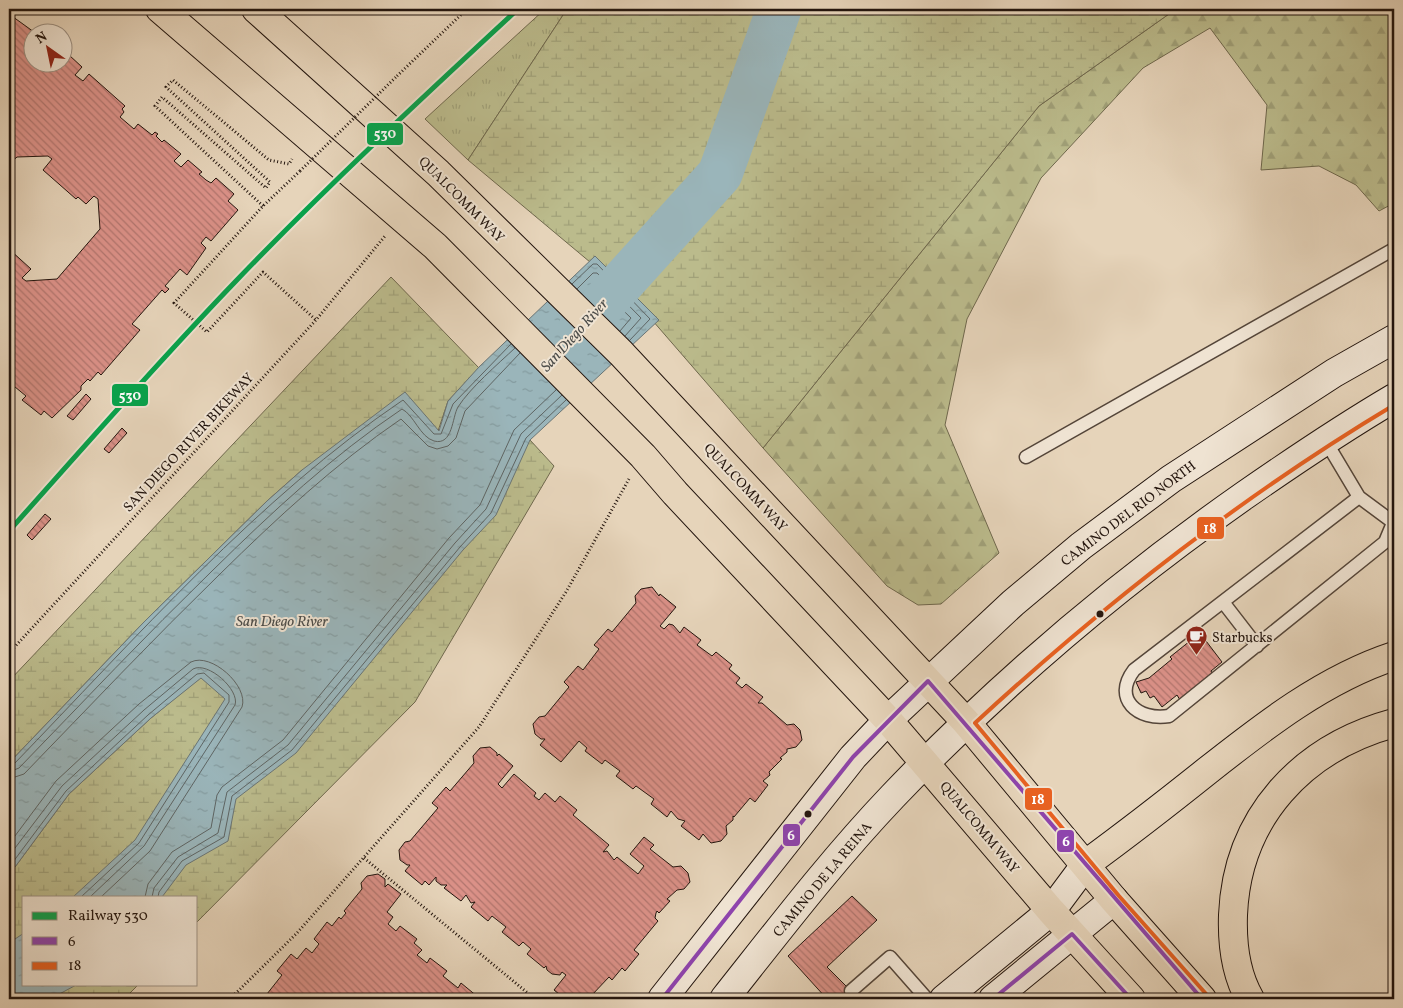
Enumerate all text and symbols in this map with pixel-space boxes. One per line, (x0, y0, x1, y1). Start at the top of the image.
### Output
north arrow (22, 22, 72, 72)
text: N (32, 28, 51, 49)
line badge: 530 (366, 122, 404, 146)
text: 530 (374, 125, 397, 144)
street label: QUALCOMM WAY (414, 153, 508, 247)
water label: San Diego River (537, 295, 614, 377)
street label: SAN DIEGO RIVER BIKEWAY (119, 369, 259, 517)
line badge: 530 (111, 383, 149, 407)
text: 530 (119, 387, 142, 406)
street label: QUALCOMM WAY (699, 440, 791, 537)
street label: CAMINO DEL RIO NORTH (1057, 457, 1200, 571)
line badge: 18 (1196, 516, 1225, 540)
text: 18 (1203, 520, 1217, 539)
unlabelled marker (1095, 609, 1105, 619)
water label: San Diego River (236, 612, 328, 633)
cafe icon: Starbucks (1184, 625, 1208, 656)
place label: Starbucks (1212, 629, 1273, 648)
street label: QUALCOMM WAY (935, 778, 1023, 878)
line badge: 18 (1024, 787, 1053, 811)
text: 18 (1031, 791, 1045, 810)
unlabelled marker (803, 809, 813, 819)
street label: CAMINO DE LA REINA (769, 818, 877, 942)
line badge: 6 (782, 823, 801, 847)
text: 6 (787, 827, 795, 846)
line badge: 6 (1056, 829, 1075, 853)
text: 6 (1062, 833, 1070, 852)
legend (22, 896, 198, 986)
text: Railway 530 (68, 906, 148, 927)
text: 6 (68, 932, 76, 953)
text: 18 (68, 956, 81, 977)

